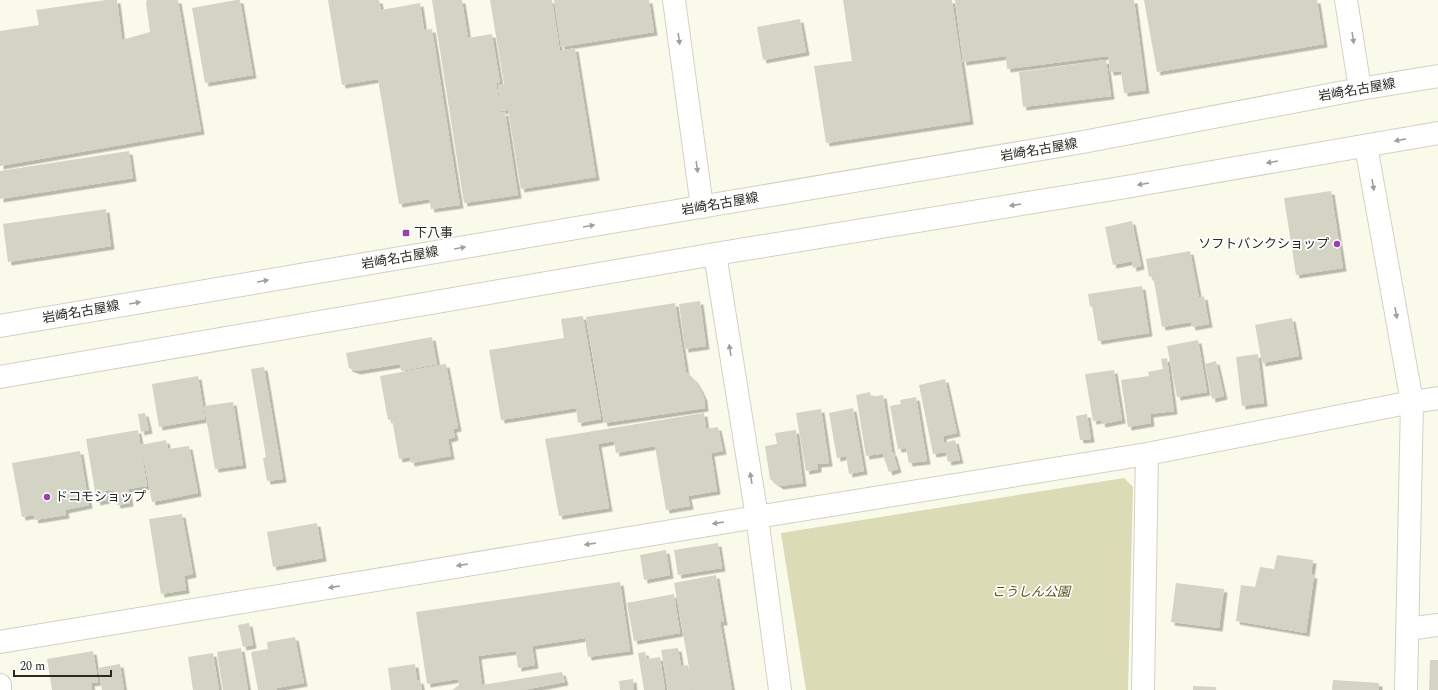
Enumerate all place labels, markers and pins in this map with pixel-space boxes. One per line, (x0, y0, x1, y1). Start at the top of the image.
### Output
place label: 下八事 (414, 223, 453, 243)
marker: 下八事 (401, 228, 411, 238)
place label: ソフトバンクショップ (1198, 234, 1329, 254)
marker: ソフトバンクショップ (1332, 239, 1342, 249)
place label: ドコモショップ (55, 487, 146, 507)
marker: ドコモショップ (42, 492, 52, 502)

